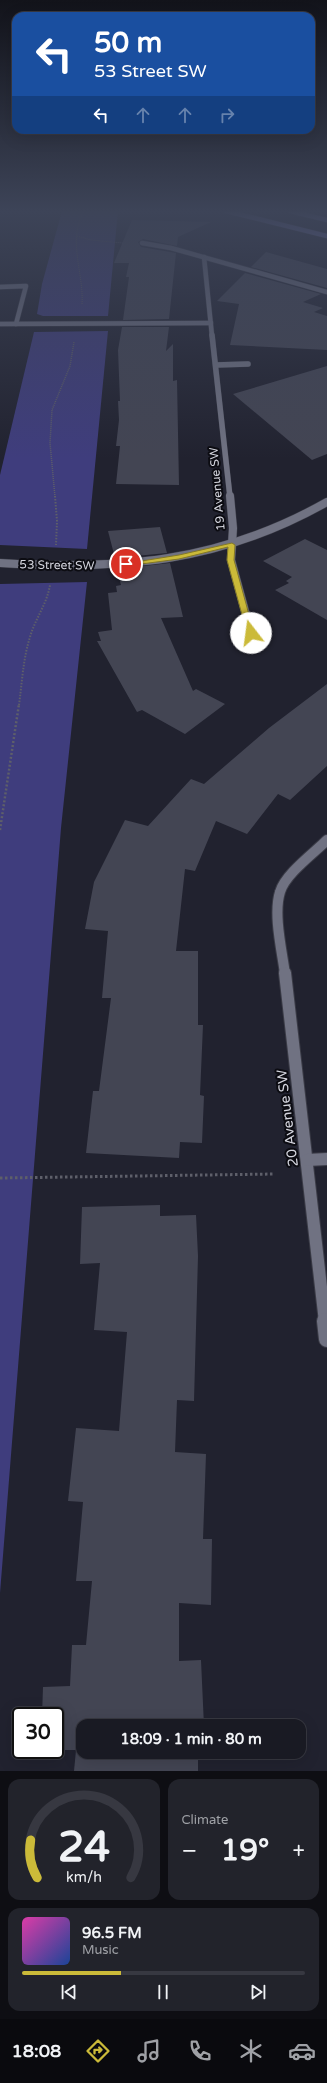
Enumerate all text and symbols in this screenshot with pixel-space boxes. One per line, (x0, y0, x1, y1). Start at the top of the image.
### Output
text: 50 m (94, 26, 162, 60)
icon: left (28, 28, 80, 80)
text: 53 Street SW (94, 60, 207, 82)
icon: left (90, 104, 112, 126)
icon: ahead (132, 104, 154, 126)
icon: ahead (174, 104, 196, 126)
icon: right (216, 104, 238, 126)
street label: 19 Avenue SW (206, 447, 228, 531)
pin (109, 547, 143, 581)
icon: arrive (115, 553, 137, 575)
street label: 53 Street SW (19, 557, 95, 573)
position arrow (230, 612, 272, 654)
street label: 20 Avenue SW (273, 1068, 302, 1167)
speed limit sign: 30 (12, 1707, 64, 1759)
text: 18:09 · 1 min · 80 m (120, 1730, 262, 1748)
text: Climate (182, 1812, 228, 1828)
text: 24 (58, 1822, 110, 1872)
text: 19° (220, 1832, 269, 1869)
text: − (182, 1838, 197, 1864)
text: + (293, 1838, 305, 1864)
text: km/h (66, 1868, 102, 1885)
text: 96.5 FM (82, 1924, 142, 1942)
text: Music (82, 1942, 119, 1958)
icon: previous (58, 1981, 80, 2003)
icon: pause (152, 1981, 174, 2003)
icon: next (247, 1981, 269, 2003)
icon: directions (84, 2037, 112, 2065)
icon: music (135, 2037, 163, 2065)
icon: phone (186, 2037, 214, 2065)
icon: climate (237, 2037, 265, 2065)
icon: car (288, 2037, 316, 2065)
text: 18:08 (11, 2040, 61, 2062)

